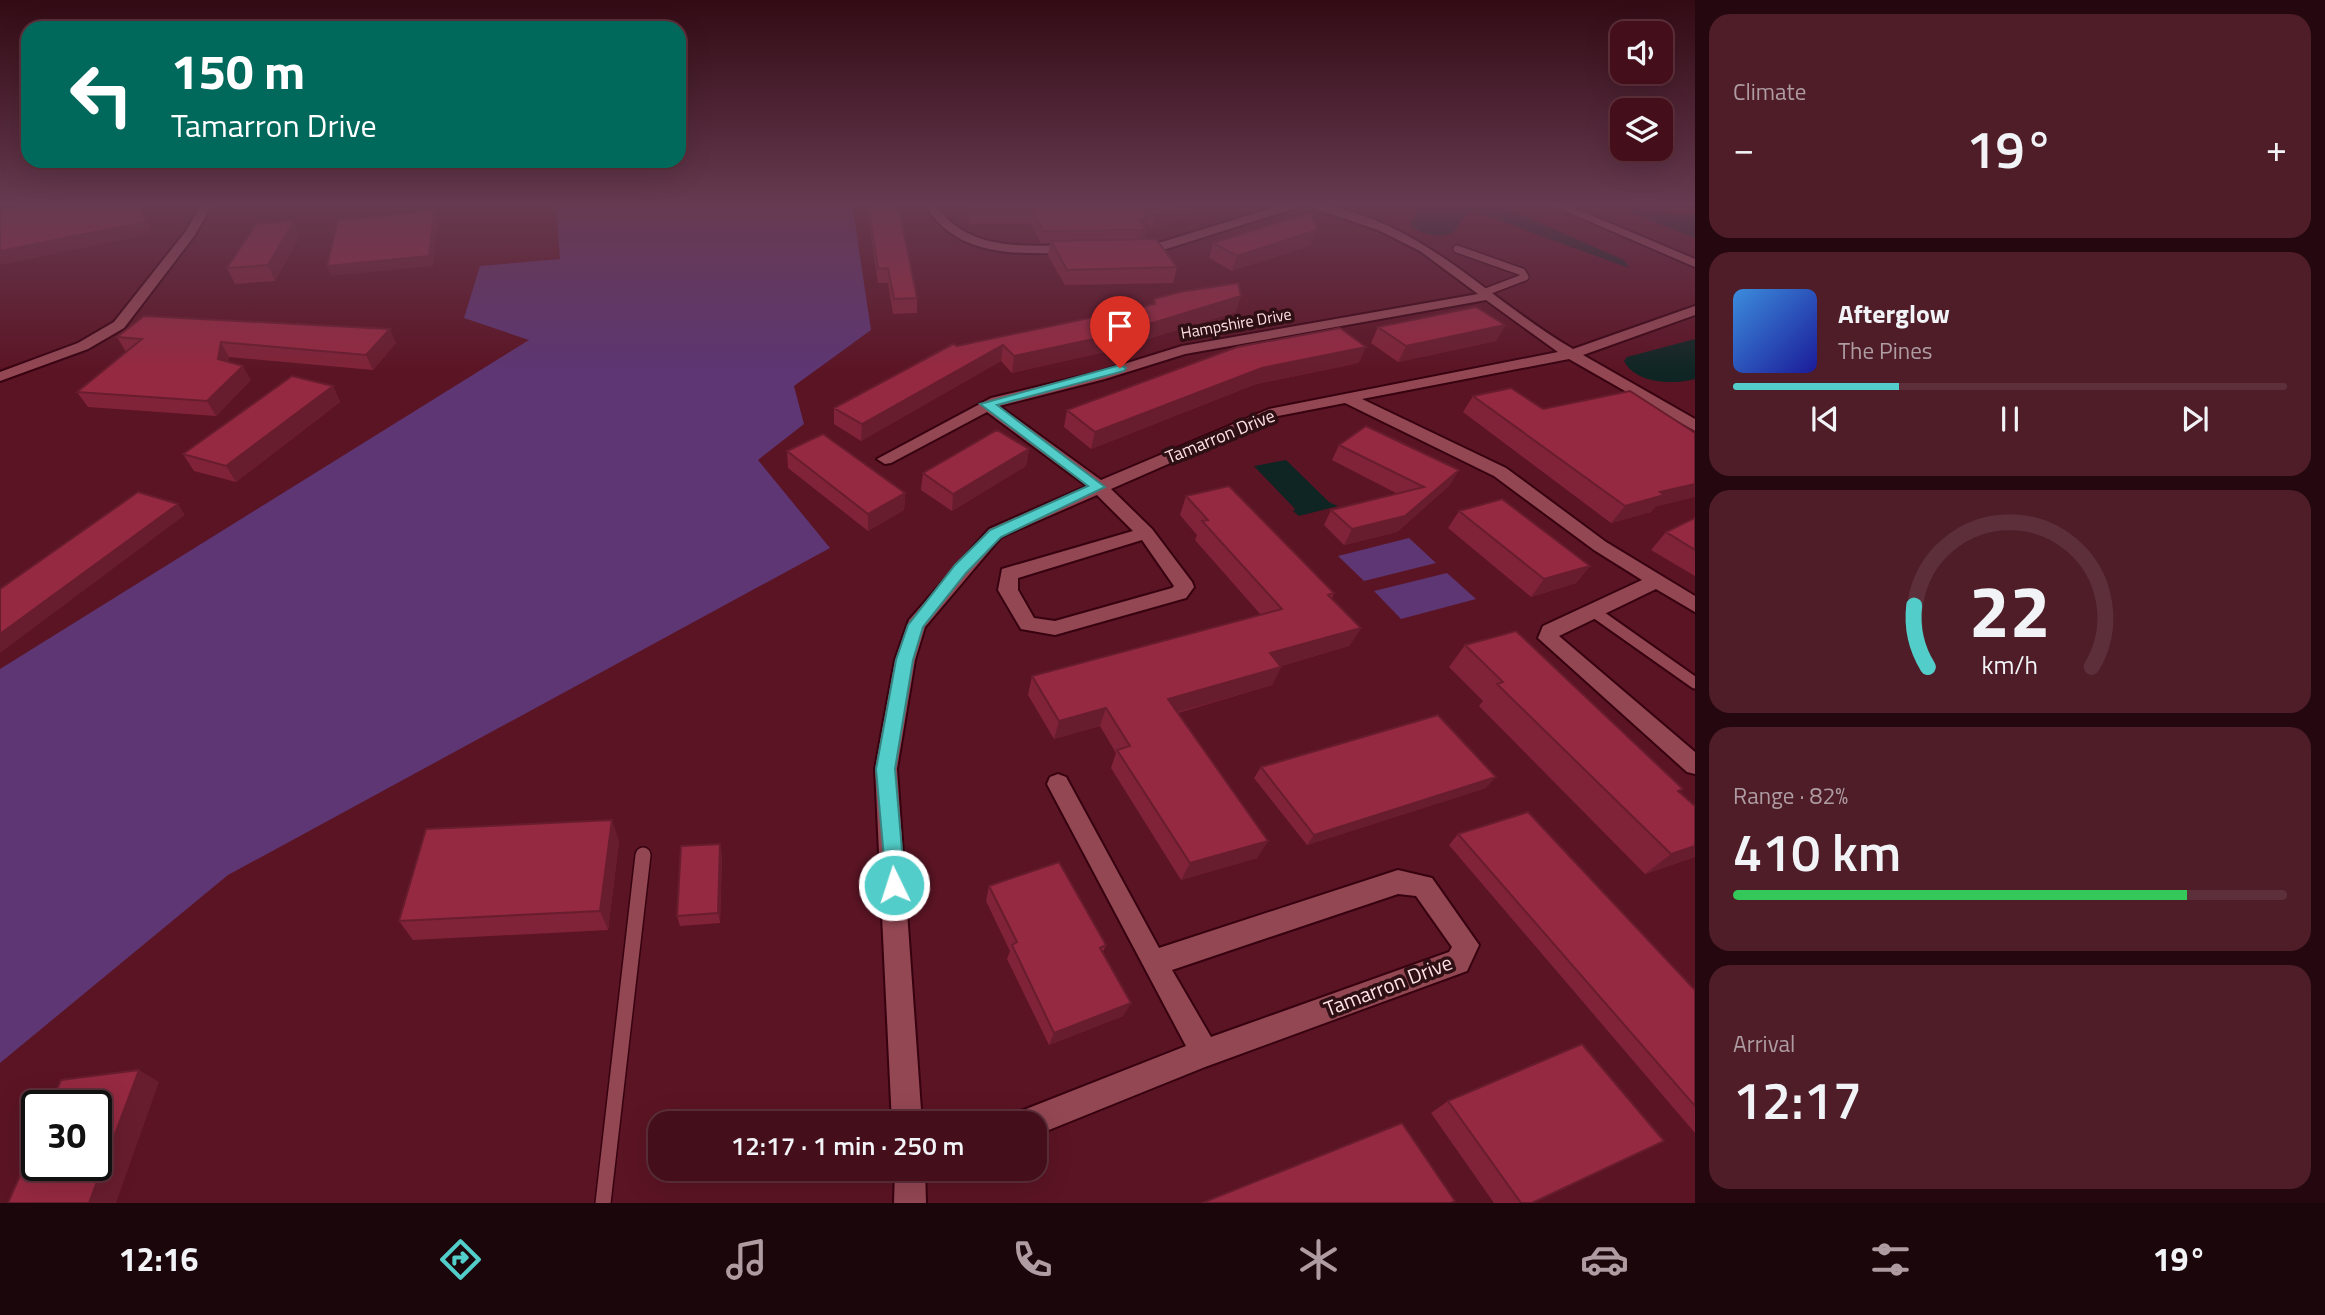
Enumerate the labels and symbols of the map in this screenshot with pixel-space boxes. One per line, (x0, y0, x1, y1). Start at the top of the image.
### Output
pin (1090, 296, 1150, 368)
street label: Hampshire Drive (1179, 301, 1293, 345)
street label: Tamarron Drive (1161, 402, 1279, 470)
position arrow (857, 848, 931, 922)
street label: Tamarron Drive (1319, 946, 1457, 1024)
speed limit sign: 30 (21, 1090, 112, 1181)

